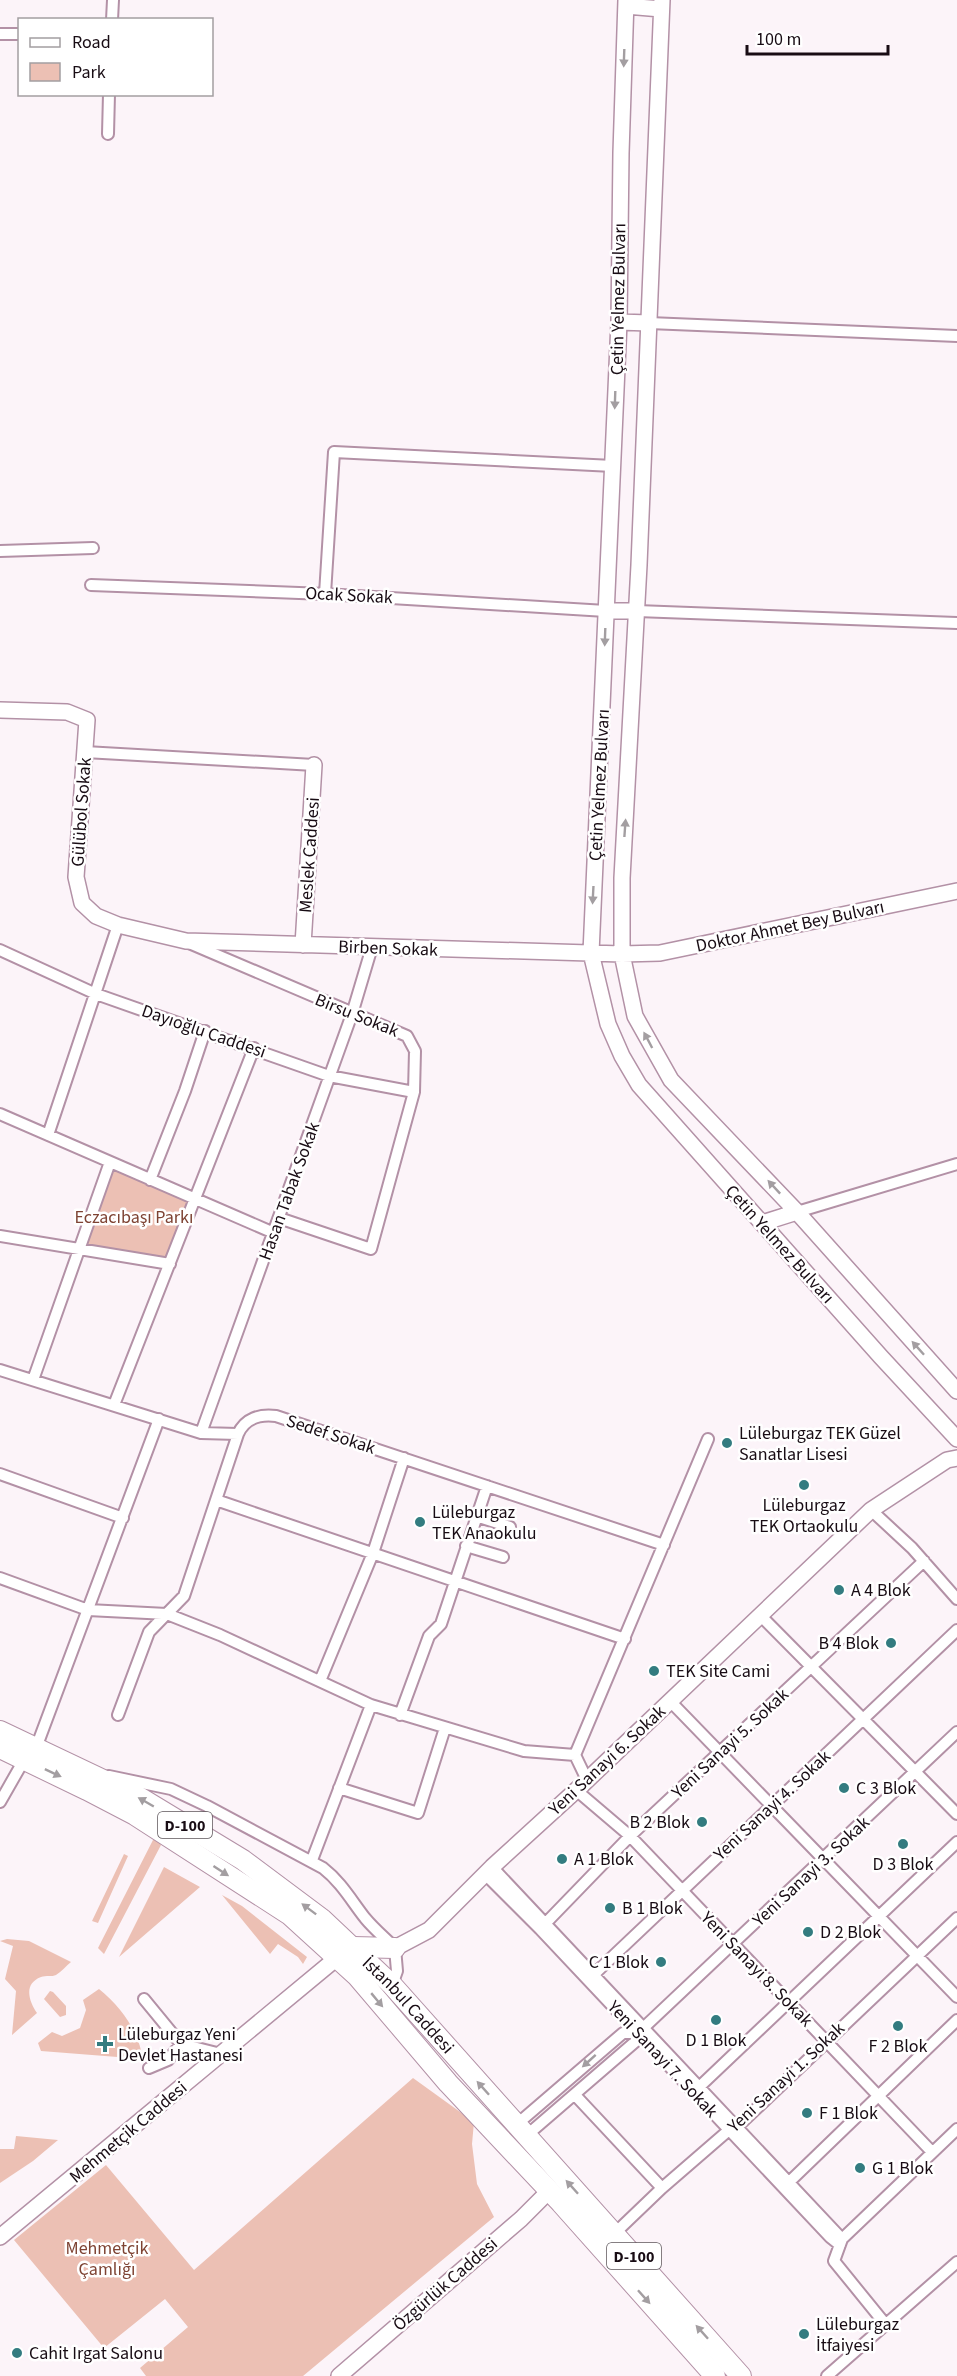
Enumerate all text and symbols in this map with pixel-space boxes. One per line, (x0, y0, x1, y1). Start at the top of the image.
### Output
legend (18, 18, 213, 96)
scale bar (747, 18, 888, 56)
text: 100 m (756, 27, 801, 52)
text: Road (72, 30, 111, 55)
one-way arrow (619, 49, 629, 68)
text: Park (72, 60, 106, 85)
street label: Çetin Yelmez Bulvarı (605, 223, 632, 375)
one-way arrow (611, 391, 620, 410)
street label: Ocak Sokak (305, 581, 393, 610)
one-way arrow (600, 628, 609, 647)
street label: Çetin Yelmez Bulvarı (583, 708, 616, 862)
street label: Gülübol Sokak (65, 757, 98, 867)
street label: Meslek Caddesi (293, 796, 326, 914)
one-way arrow (620, 819, 630, 838)
one-way arrow (589, 885, 598, 904)
street label: Doktor Ahmet Bey Bulvarı (694, 894, 887, 959)
street label: Birben Sokak (338, 934, 438, 963)
street label: Birsu Sokak (311, 987, 402, 1044)
street label: Dayıoğlu Caddesi (138, 998, 269, 1064)
one-way arrow (643, 1031, 653, 1048)
street label: Hasan Tabak Sokak (253, 1118, 326, 1264)
street label: Çetin Yelmez Bulvarı (719, 1179, 840, 1309)
one-way arrow (767, 1181, 781, 1195)
park label: Eczacıbaşı Parkı (75, 1205, 193, 1230)
one-way arrow (911, 1340, 925, 1355)
street label: Sedef Sokak (283, 1408, 379, 1461)
place label: Lüleburgaz TEK Güzel Sanatlar Lisesi (739, 1421, 901, 1467)
marker: Lüleburgaz TEK Güzel Sanatlar Lisesi (720, 1436, 734, 1450)
marker: Lüleburgaz TEK Ortaokulu (797, 1478, 811, 1492)
place label: Lüleburgaz TEK Ortaokulu (750, 1493, 858, 1539)
place label: Lüleburgaz TEK Anaokulu (432, 1500, 536, 1546)
marker: Lüleburgaz TEK Anaokulu (413, 1515, 427, 1529)
place label: A 4 Blok (851, 1578, 911, 1603)
marker: A 4 Blok (832, 1583, 846, 1597)
place label: B 4 Blok (818, 1631, 879, 1656)
marker: B 4 Blok (884, 1636, 898, 1650)
place label: TEK Site Cami (666, 1659, 770, 1684)
marker: TEK Site Cami (647, 1664, 661, 1678)
street label: Yeni Sanayi 5. Sokak (666, 1682, 794, 1805)
street label: Yeni Sanayi 6. Sokak (543, 1699, 671, 1822)
street label: Yeni Sanayi 4. Sokak (708, 1744, 836, 1867)
one-way arrow (44, 1769, 61, 1778)
place label: C 3 Blok (856, 1776, 916, 1801)
marker: C 3 Blok (837, 1781, 851, 1795)
one-way arrow (137, 1797, 154, 1807)
place label: B 2 Blok (629, 1810, 690, 1835)
street label: Yeni Sanayi 3. Sokak (747, 1810, 875, 1933)
road number: D-100 (158, 1812, 212, 1838)
marker: B 2 Blok (695, 1815, 709, 1829)
marker: D 3 Blok (896, 1837, 910, 1851)
place label: A 1 Blok (574, 1847, 634, 1872)
marker: A 1 Blok (555, 1852, 569, 1866)
place label: D 3 Blok (872, 1852, 934, 1877)
one-way arrow (213, 1865, 229, 1877)
place label: B 1 Blok (622, 1896, 683, 1921)
marker: B 1 Blok (603, 1901, 617, 1915)
one-way arrow (301, 1904, 316, 1916)
street label: Yeni Sanayi 8. Sokak (694, 1905, 818, 2033)
place label: D 2 Blok (820, 1920, 881, 1945)
marker: D 2 Blok (801, 1925, 815, 1939)
place label: C 1 Blok (589, 1950, 649, 1975)
street label: İstanbul Caddesi (356, 1951, 460, 2059)
marker: C 1 Blok (654, 1955, 668, 1969)
one-way arrow (371, 1992, 384, 2008)
street label: Yeni Sanayi 7. Sokak (601, 1995, 724, 2123)
marker: D 1 Blok (709, 2013, 723, 2027)
street label: Yeni Sanayi 1. Sokak (722, 2016, 850, 2139)
marker: F 2 Blok (891, 2019, 905, 2033)
place label: Lüleburgaz Yeni Devlet Hastanesi (118, 2022, 243, 2068)
place label: D 1 Blok (685, 2028, 747, 2053)
place label: F 2 Blok (869, 2034, 928, 2059)
marker: Lüleburgaz Yeni Devlet Hastanesi (96, 2035, 114, 2053)
one-way arrow (582, 2054, 597, 2068)
street label: Mehmetçik Caddesi (64, 2076, 193, 2189)
one-way arrow (477, 2081, 490, 2096)
place label: F 1 Blok (819, 2101, 878, 2126)
marker: F 1 Blok (800, 2106, 814, 2120)
place label: G 1 Blok (872, 2156, 933, 2181)
marker: G 1 Blok (853, 2161, 867, 2175)
one-way arrow (566, 2180, 579, 2195)
street label: Özgürlük Caddesi (387, 2232, 503, 2337)
park label: Mehmetçik Çamlığı (66, 2236, 149, 2282)
road number: D-100 (607, 2243, 661, 2269)
one-way arrow (637, 2289, 651, 2304)
place label: Lüleburgaz İtfaiyesi (816, 2312, 900, 2358)
one-way arrow (695, 2325, 709, 2340)
marker: Lüleburgaz İtfaiyesi (797, 2327, 811, 2341)
place label: Cahit Irgat Salonu (29, 2341, 163, 2366)
marker: Cahit Irgat Salonu (10, 2346, 24, 2360)

